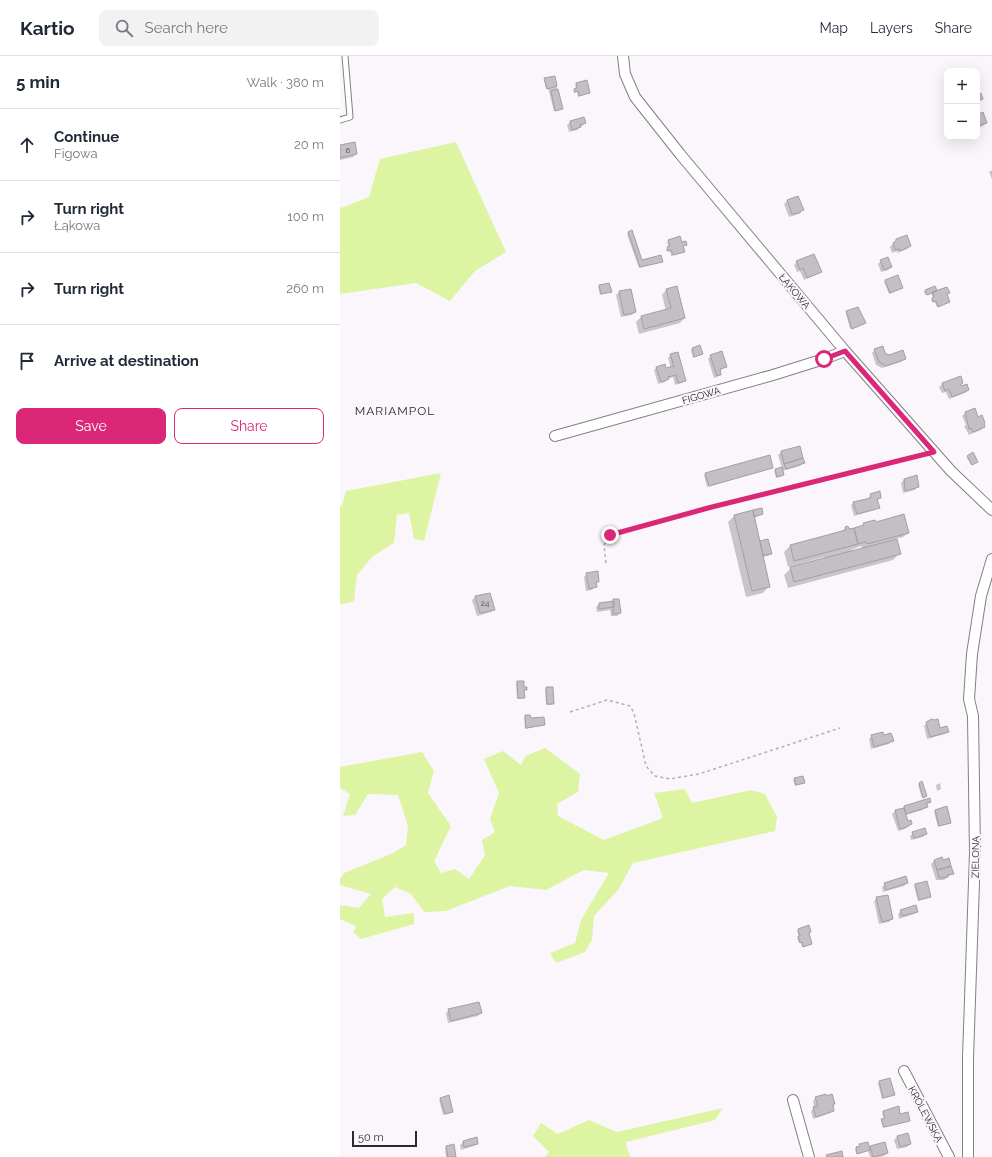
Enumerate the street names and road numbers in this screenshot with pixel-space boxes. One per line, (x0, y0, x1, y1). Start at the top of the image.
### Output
street label: ŁĄKOWA (777, 271, 813, 311)
street label: FIGOWA (681, 385, 722, 406)
street label: ZIELONA (970, 835, 981, 878)
street label: KRÓLEWSKA (906, 1084, 945, 1144)

